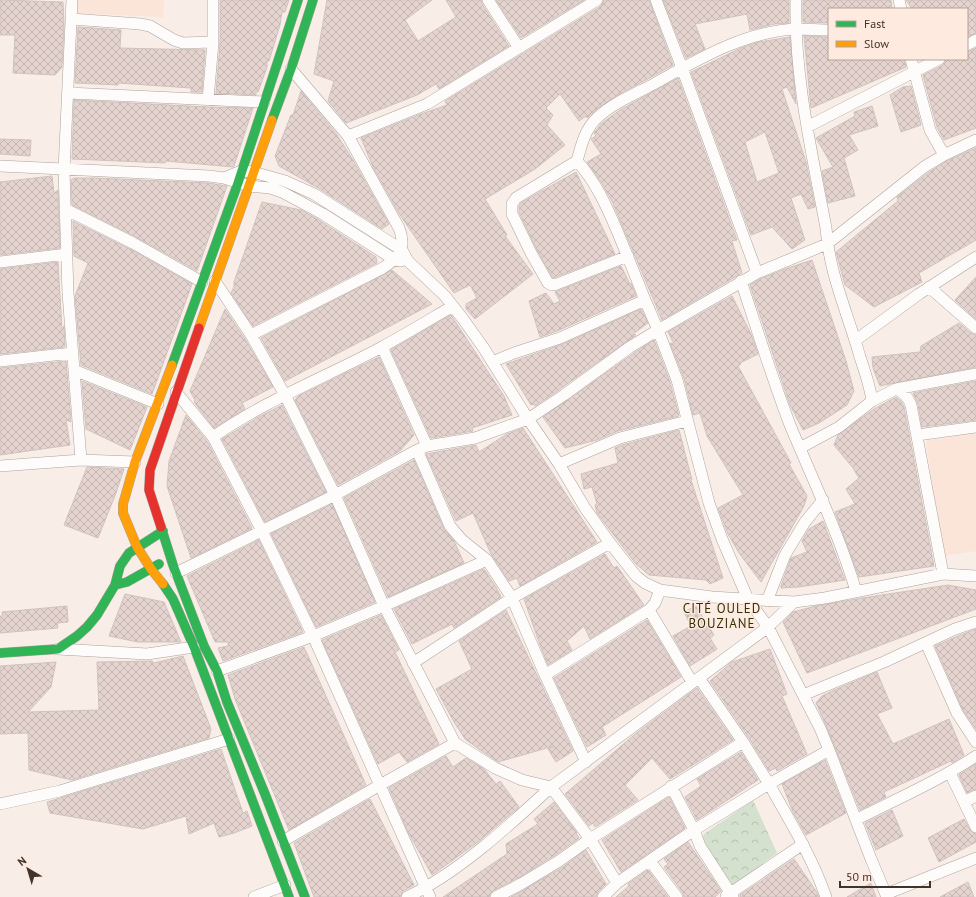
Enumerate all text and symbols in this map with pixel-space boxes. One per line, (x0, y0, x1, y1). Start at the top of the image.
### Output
legend (828, 8, 968, 60)
text: Fast (864, 16, 885, 31)
text: Slow (864, 36, 889, 51)
district label: CITÉ OULED BOUZIANE (683, 600, 761, 632)
north arrow (8, 849, 48, 889)
text: N (15, 853, 29, 869)
scale bar (840, 863, 930, 889)
text: 50 m (846, 869, 872, 884)

